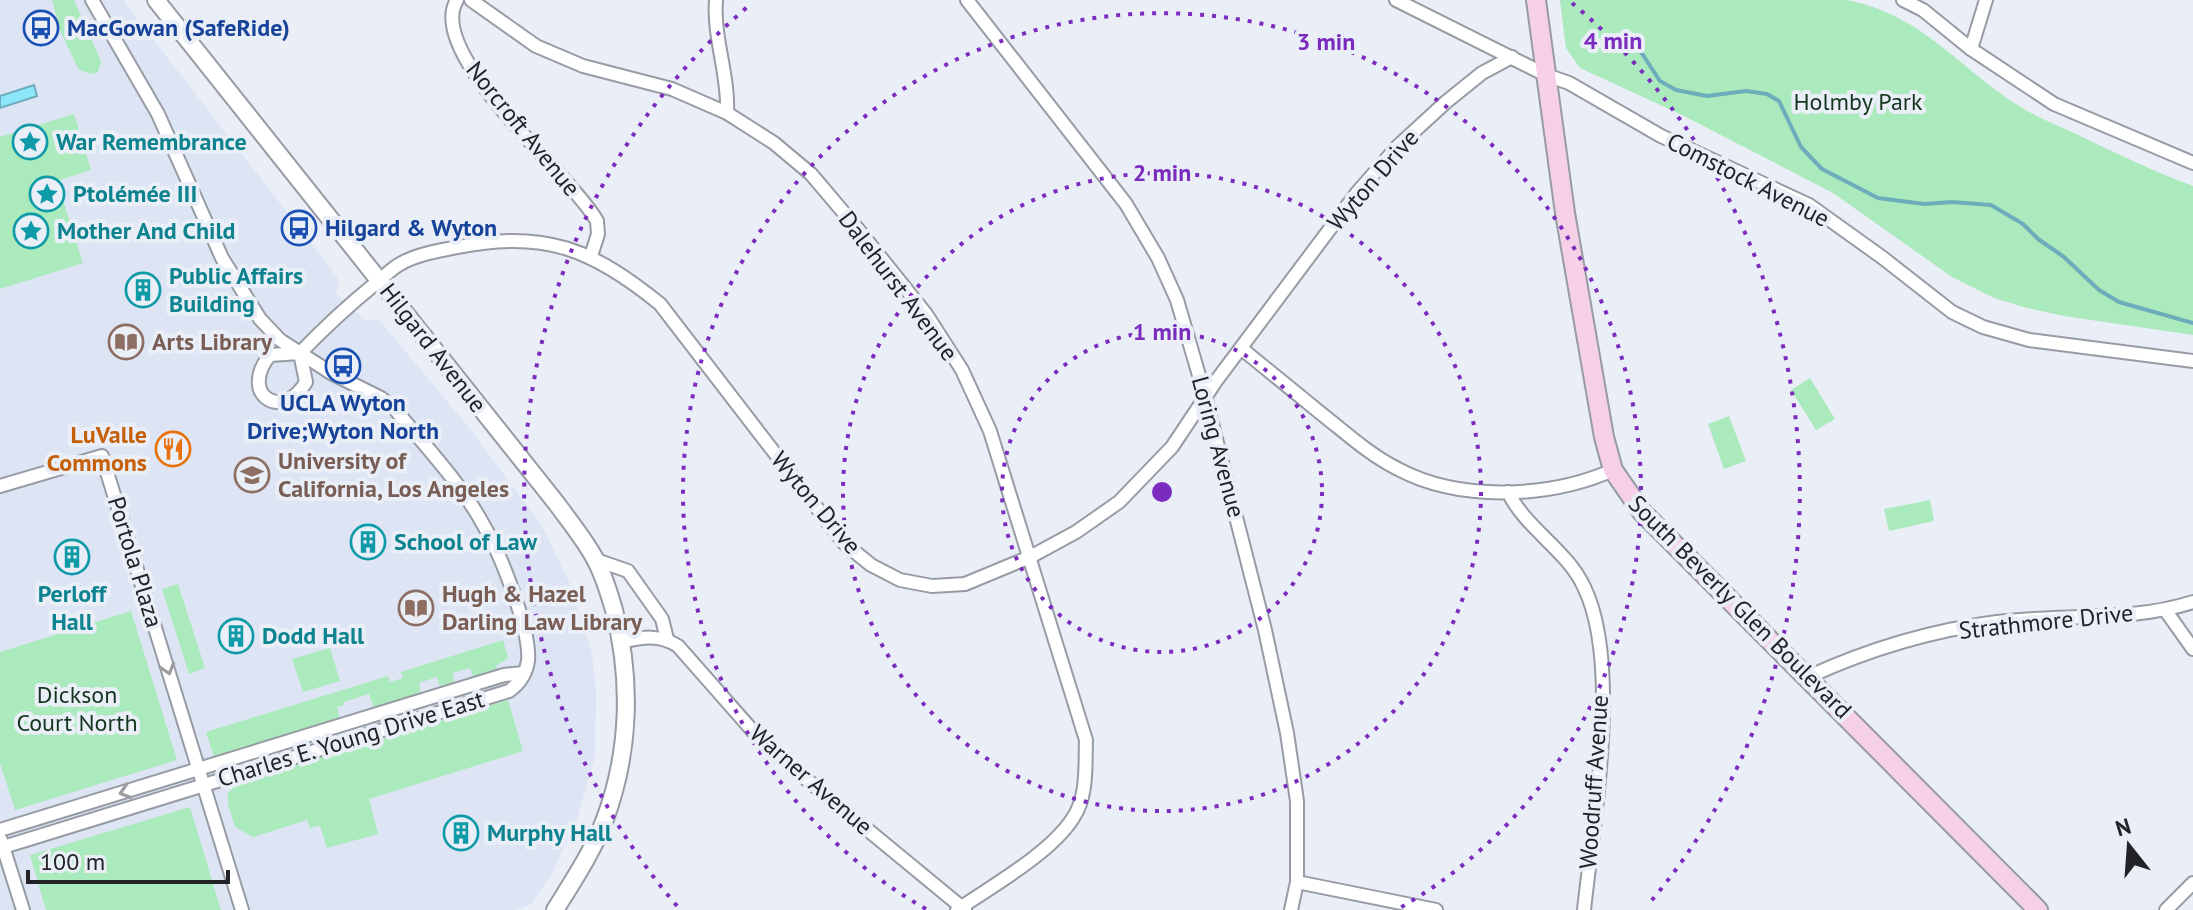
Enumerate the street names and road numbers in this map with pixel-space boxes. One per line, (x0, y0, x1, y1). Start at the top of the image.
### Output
street label: Norcroft Avenue (460, 55, 587, 202)
street label: Wyton Drive (1320, 122, 1425, 237)
street label: Comstock Avenue (1662, 125, 1835, 234)
street label: Dalehurst Avenue (832, 205, 965, 367)
street label: Hilgard Avenue (373, 277, 494, 419)
street label: Loring Avenue (1185, 373, 1252, 521)
street label: Wyton Drive (764, 445, 868, 560)
street label: South Beverly Glen Boulevard (1622, 488, 1859, 725)
street label: Portola Plaza (101, 493, 170, 631)
street label: Strathmore Drive (1957, 597, 2135, 646)
street label: Charles E. Young Drive East (214, 683, 488, 794)
street label: Woodruff Avenue (1572, 694, 1615, 870)
street label: Warner Avenue (743, 718, 879, 842)

